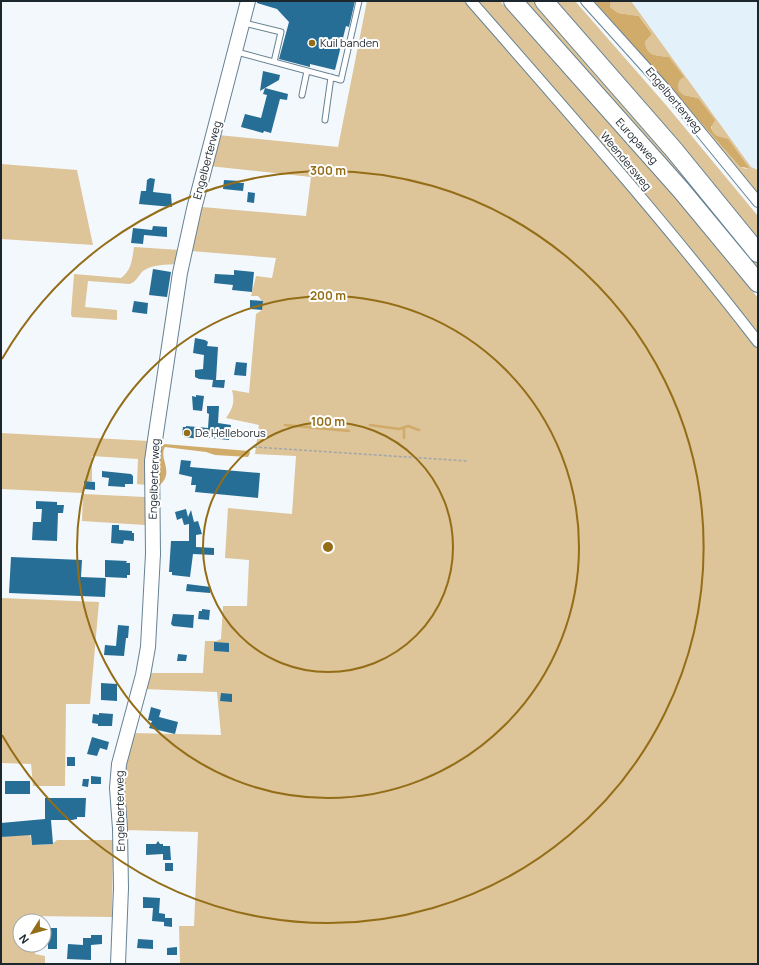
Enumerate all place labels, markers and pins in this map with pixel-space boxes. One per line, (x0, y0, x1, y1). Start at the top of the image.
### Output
place label: Kuil banden (320, 35, 378, 50)
marker: Kuil banden (307, 38, 317, 48)
place label: De Helleborus (195, 425, 266, 440)
marker: De Helleborus (182, 428, 192, 438)
centre of rings (321, 540, 335, 554)

